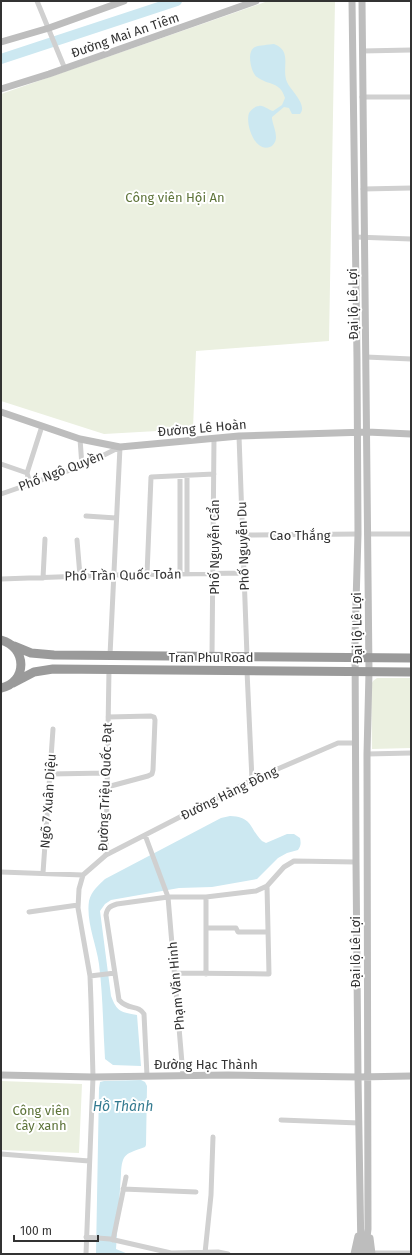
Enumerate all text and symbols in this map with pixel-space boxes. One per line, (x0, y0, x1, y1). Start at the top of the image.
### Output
street label: Đường Mai An Tiêm (69, 10, 181, 60)
park label: Công viên Hội An (125, 190, 225, 205)
street label: Đại lộ Lê Lợi (345, 268, 361, 340)
street label: Đường Lê Hoàn (157, 417, 247, 439)
street label: Phố Ngô Quyền (16, 448, 106, 494)
street label: Phố Nguyễn Cẩn (206, 499, 222, 595)
street label: Phố Nguyễn Du (234, 501, 252, 591)
street label: Cao Thắng (269, 527, 331, 543)
street label: Phố Trần Quốc Toản (64, 566, 182, 584)
street label: Đại lộ Lê Lợi (349, 592, 365, 664)
street label: Tran Phu Road (169, 650, 253, 665)
street label: Đường Triệu Quốc Đạt (95, 722, 115, 852)
street label: Ngõ 7 Xuân Diệu (37, 753, 59, 849)
street label: Đường Hàng Đồng (178, 763, 280, 823)
street label: Đại lộ Lê Lợi (348, 916, 363, 988)
street label: Phạm Văn Hinh (165, 941, 187, 1031)
street label: Đường Hạc Thành (154, 1057, 258, 1072)
water label: Hồ Thành (93, 1097, 153, 1115)
park label: Công viên cây xanh (12, 1103, 70, 1133)
scale bar (14, 1217, 98, 1243)
text: 100 m (20, 1224, 52, 1238)

